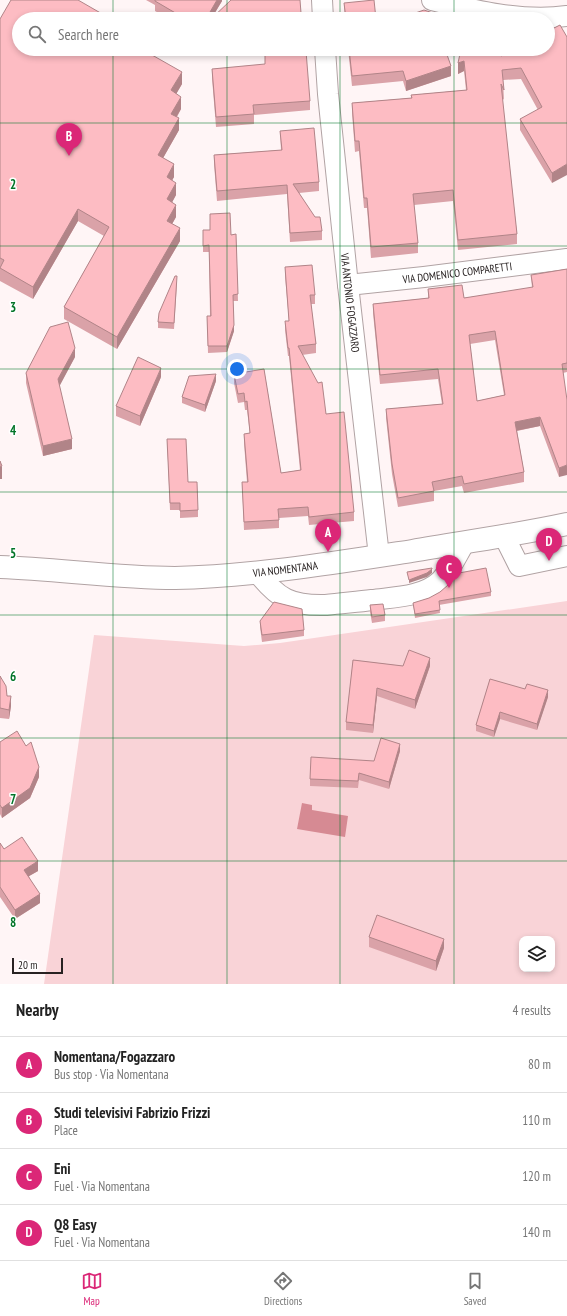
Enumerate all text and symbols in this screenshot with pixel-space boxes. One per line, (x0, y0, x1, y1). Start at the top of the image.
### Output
search box (12, 12, 555, 56)
icon: search (26, 23, 48, 45)
text: Search here (58, 25, 119, 44)
pin: B (56, 123, 82, 156)
text: 2 (10, 176, 16, 193)
street label: VIA ANTONIO FOGAZZARO (338, 251, 363, 353)
street label: VIA DOMENICO COMPARETTI (401, 259, 513, 286)
text: 3 (10, 299, 16, 316)
your location (227, 359, 247, 379)
text: 4 (10, 422, 17, 439)
pin: A (315, 519, 341, 552)
pin: D (536, 528, 562, 561)
text: 5 (10, 545, 16, 562)
pin: C (436, 555, 462, 588)
street label: VIA NOMENTANA (251, 558, 319, 580)
text: 6 (10, 668, 16, 685)
text: 7 (10, 791, 16, 808)
text: 8 (10, 914, 16, 931)
map controls (519, 936, 555, 972)
button: layers (519, 936, 555, 972)
scale bar (12, 956, 63, 975)
text: 20 m (18, 958, 37, 972)
text: Nearby (16, 999, 59, 1021)
text: 4 results (512, 1002, 551, 1019)
text: Nomentana/Fogazzaro (54, 1047, 175, 1066)
text: A (26, 1056, 32, 1073)
text: 80 m (528, 1056, 551, 1073)
text: Bus stop · Via Nomentana (54, 1066, 169, 1083)
text: Studi televisivi Fabrizio Frizzi (54, 1103, 210, 1122)
text: B (26, 1112, 32, 1129)
text: 110 m (522, 1112, 551, 1129)
text: Place (54, 1122, 78, 1139)
text: Eni (54, 1159, 71, 1178)
text: C (26, 1168, 32, 1185)
text: 120 m (522, 1168, 551, 1185)
text: Fuel · Via Nomentana (54, 1178, 150, 1195)
text: Q8 Easy (54, 1215, 96, 1234)
text: D (26, 1224, 32, 1241)
text: 140 m (522, 1224, 551, 1241)
text: Fuel · Via Nomentana (54, 1234, 150, 1251)
tab: Map (81, 1270, 103, 1308)
tab: Directions (264, 1270, 302, 1308)
tab: Saved (464, 1270, 486, 1308)

